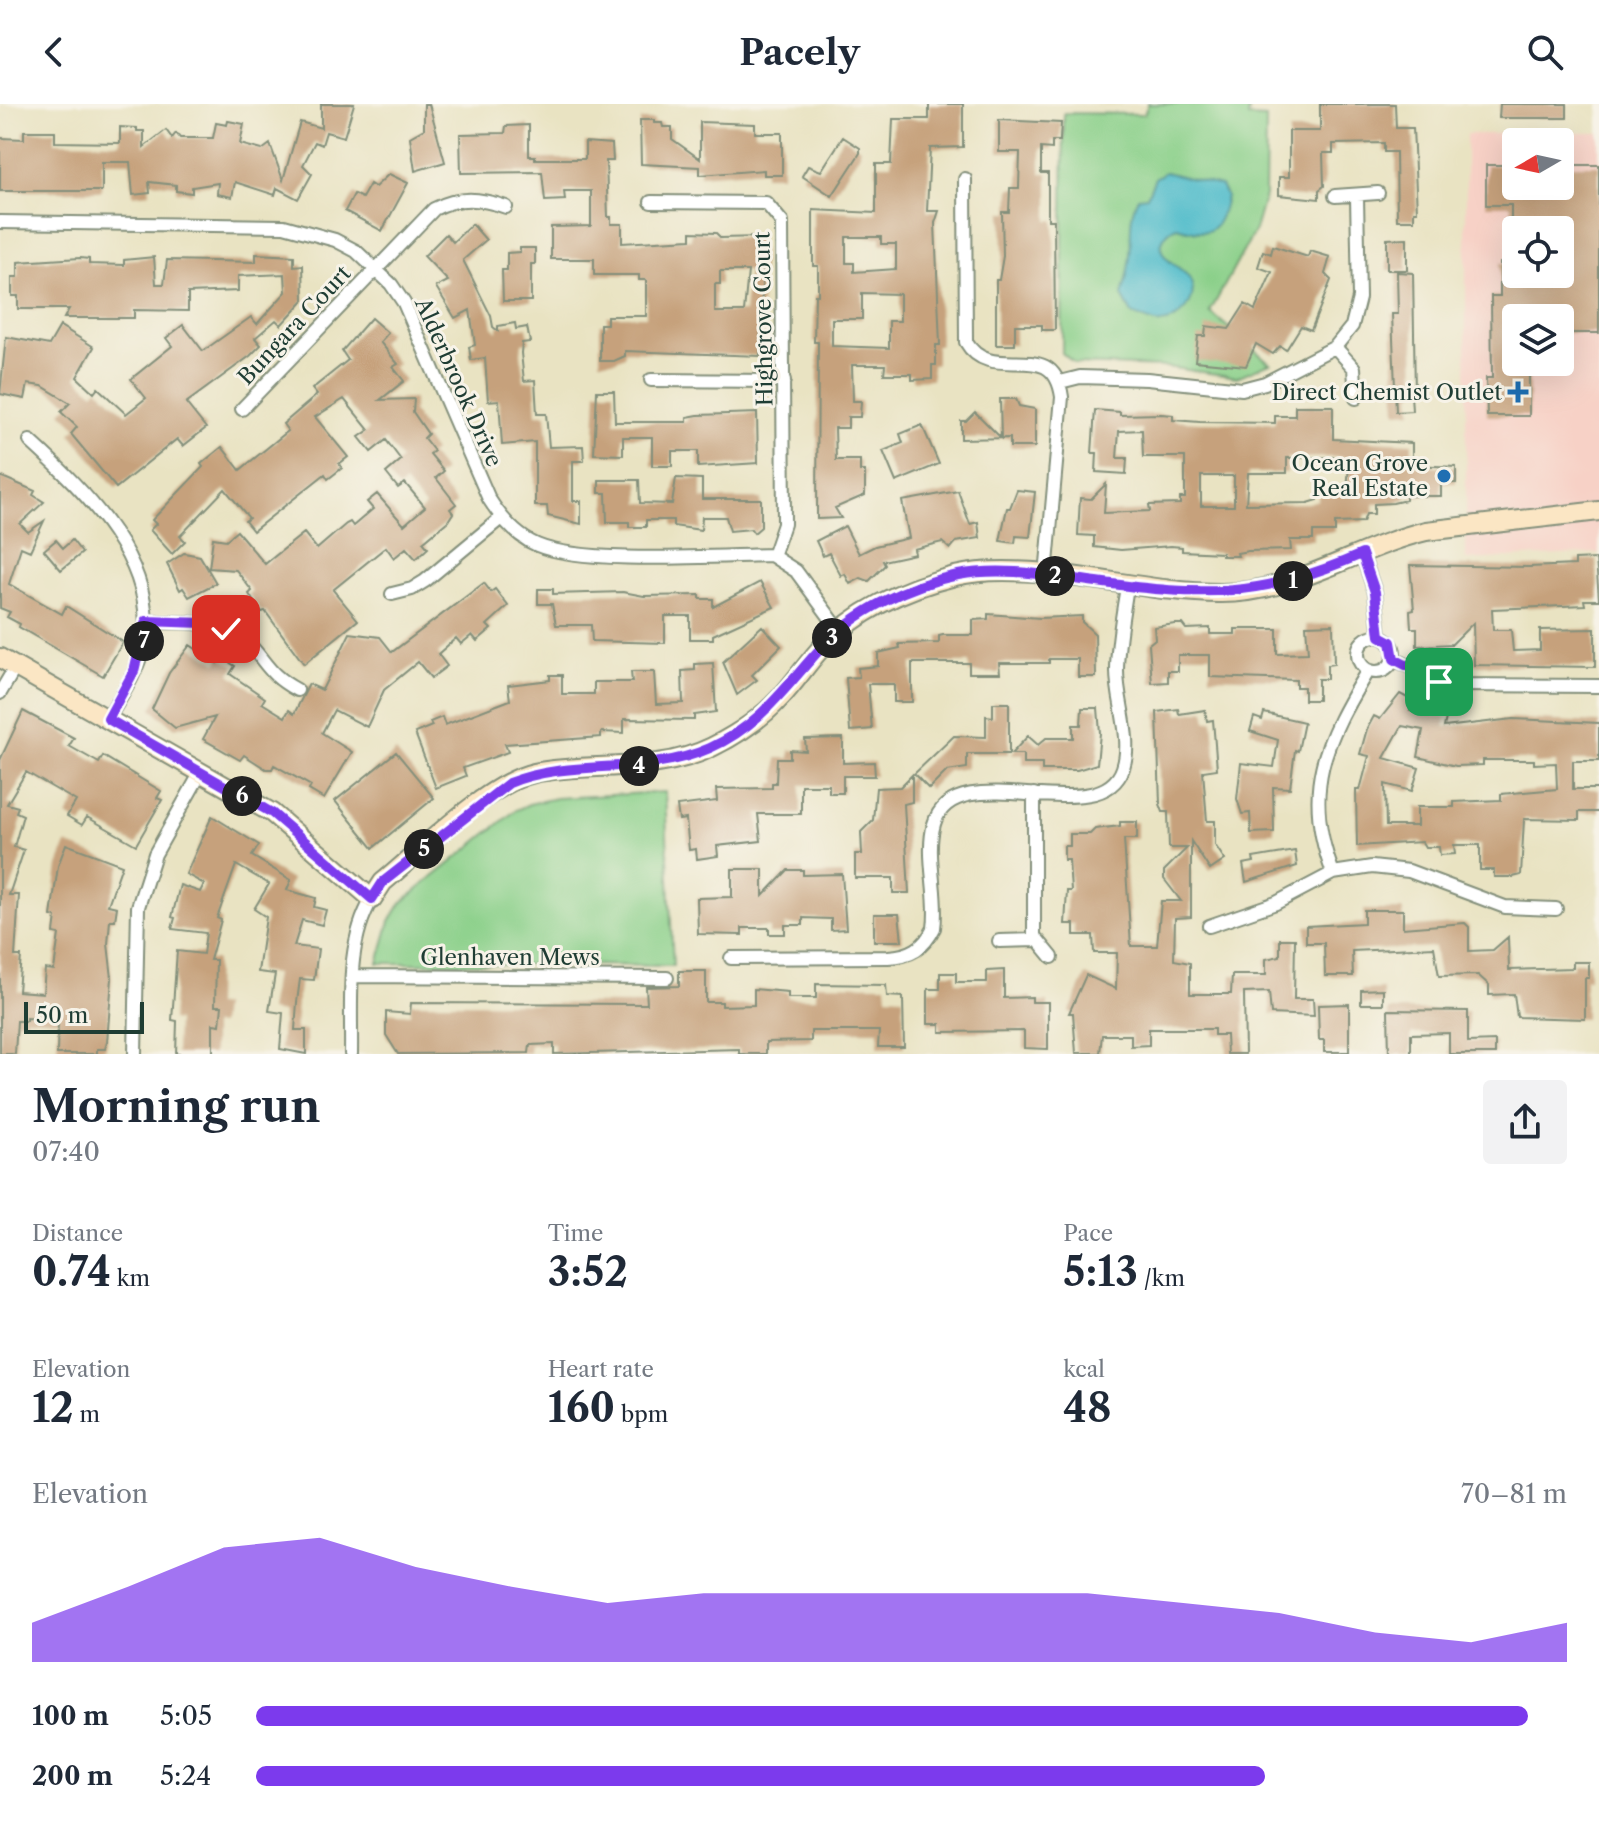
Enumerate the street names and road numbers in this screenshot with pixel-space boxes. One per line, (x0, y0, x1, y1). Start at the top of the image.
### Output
street label: Highgrove Court (748, 231, 779, 407)
street label: Bungara Court (232, 260, 357, 391)
street label: Alderbrook Drive (409, 293, 508, 471)
street label: Glenhaven Mews (420, 944, 600, 971)

